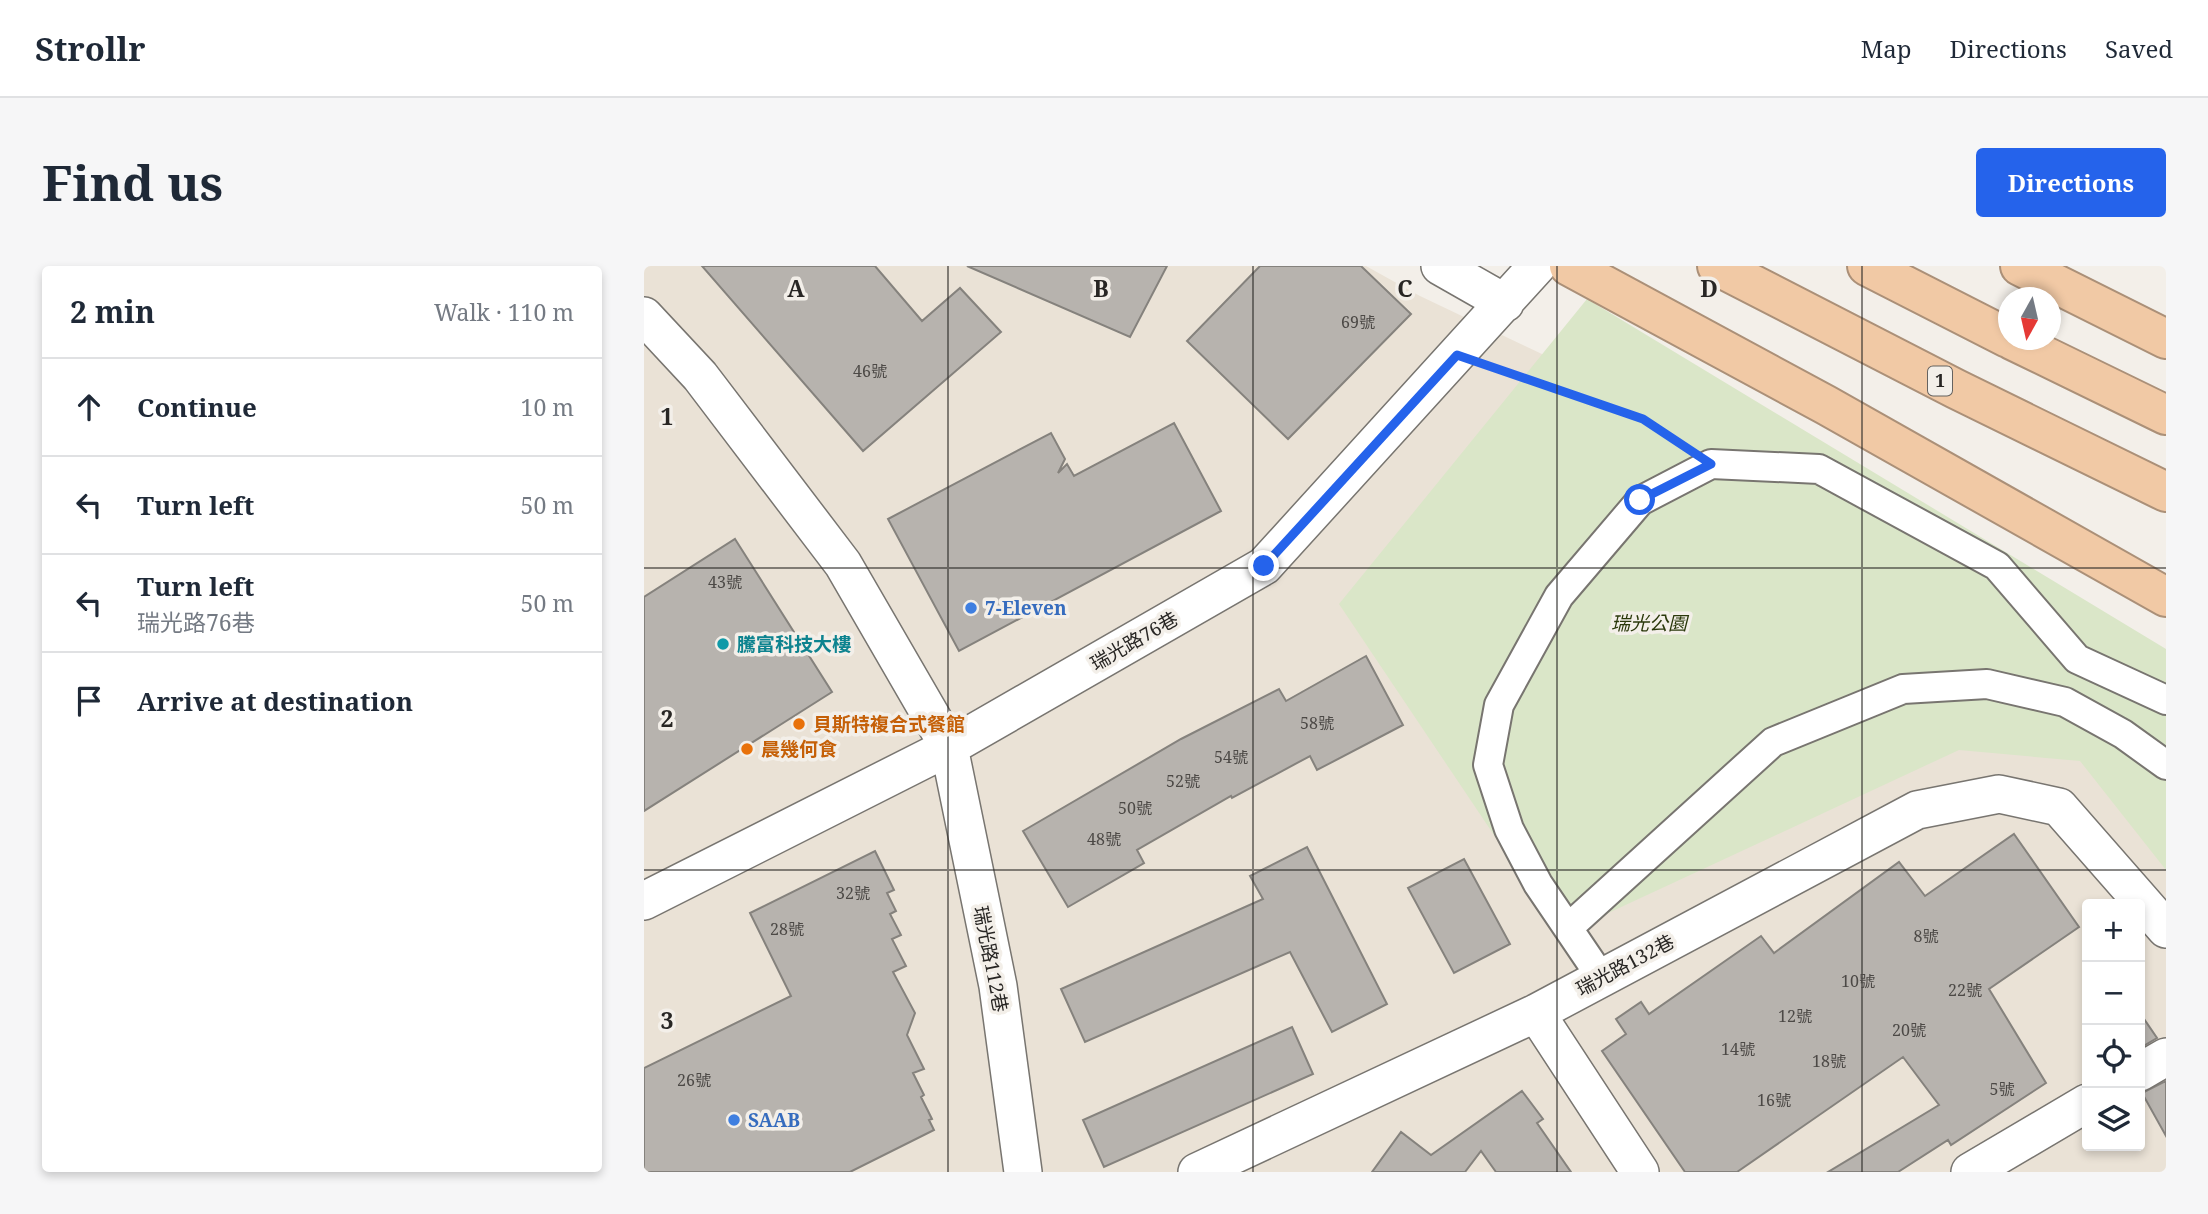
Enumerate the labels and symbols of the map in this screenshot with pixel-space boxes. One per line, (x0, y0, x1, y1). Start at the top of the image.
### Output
text: A (787, 272, 805, 304)
text: B (1093, 272, 1109, 304)
text: C (1397, 272, 1413, 304)
text: D (1700, 272, 1718, 304)
north arrow (1998, 287, 2061, 350)
house number: 69號 (1341, 311, 1375, 333)
house number: 46號 (853, 360, 887, 382)
road number: 1 (1928, 366, 1952, 396)
text: 1 (661, 400, 674, 432)
route start (1624, 484, 1655, 515)
route end (1248, 550, 1279, 581)
house number: 43號 (708, 571, 742, 593)
place label: 7-Eleven (985, 595, 1067, 621)
marker: 7-Eleven (963, 600, 979, 616)
street label: 瑞光路76巷 (1085, 605, 1183, 677)
park label: 瑞光公園 (1611, 610, 1690, 636)
place label: 騰富科技大樓 (737, 631, 851, 657)
marker: 騰富科技大樓 (715, 636, 731, 652)
text: 2 (661, 702, 674, 734)
place label: 貝斯特複合式餐館 (813, 711, 965, 737)
house number: 58號 (1300, 712, 1334, 734)
marker: 貝斯特複合式餐館 (791, 716, 807, 732)
place label: 晨幾何食 (761, 736, 837, 762)
marker: 晨幾何食 (739, 741, 755, 757)
house number: 54號 (1214, 746, 1248, 768)
house number: 52號 (1166, 770, 1200, 792)
house number: 50號 (1118, 797, 1152, 819)
house number: 48號 (1087, 828, 1121, 850)
house number: 32號 (836, 882, 870, 904)
street label: 瑞光路112巷 (968, 904, 1014, 1014)
house number: 28號 (770, 918, 804, 940)
house number: 8號 (1914, 925, 1938, 947)
street label: 瑞光路132巷 (1571, 928, 1679, 1002)
house number: 10號 (1841, 970, 1875, 992)
house number: 22號 (1948, 979, 1982, 1001)
text: 3 (661, 1004, 674, 1036)
house number: 12號 (1778, 1005, 1812, 1027)
house number: 20號 (1892, 1019, 1926, 1041)
house number: 14號 (1721, 1038, 1755, 1060)
house number: 18號 (1812, 1050, 1846, 1072)
house number: 26號 (677, 1069, 711, 1091)
house number: 5號 (1990, 1078, 2014, 1100)
house number: 16號 (1757, 1089, 1791, 1111)
place label: SAAB (748, 1107, 800, 1133)
marker: SAAB (726, 1112, 742, 1128)

